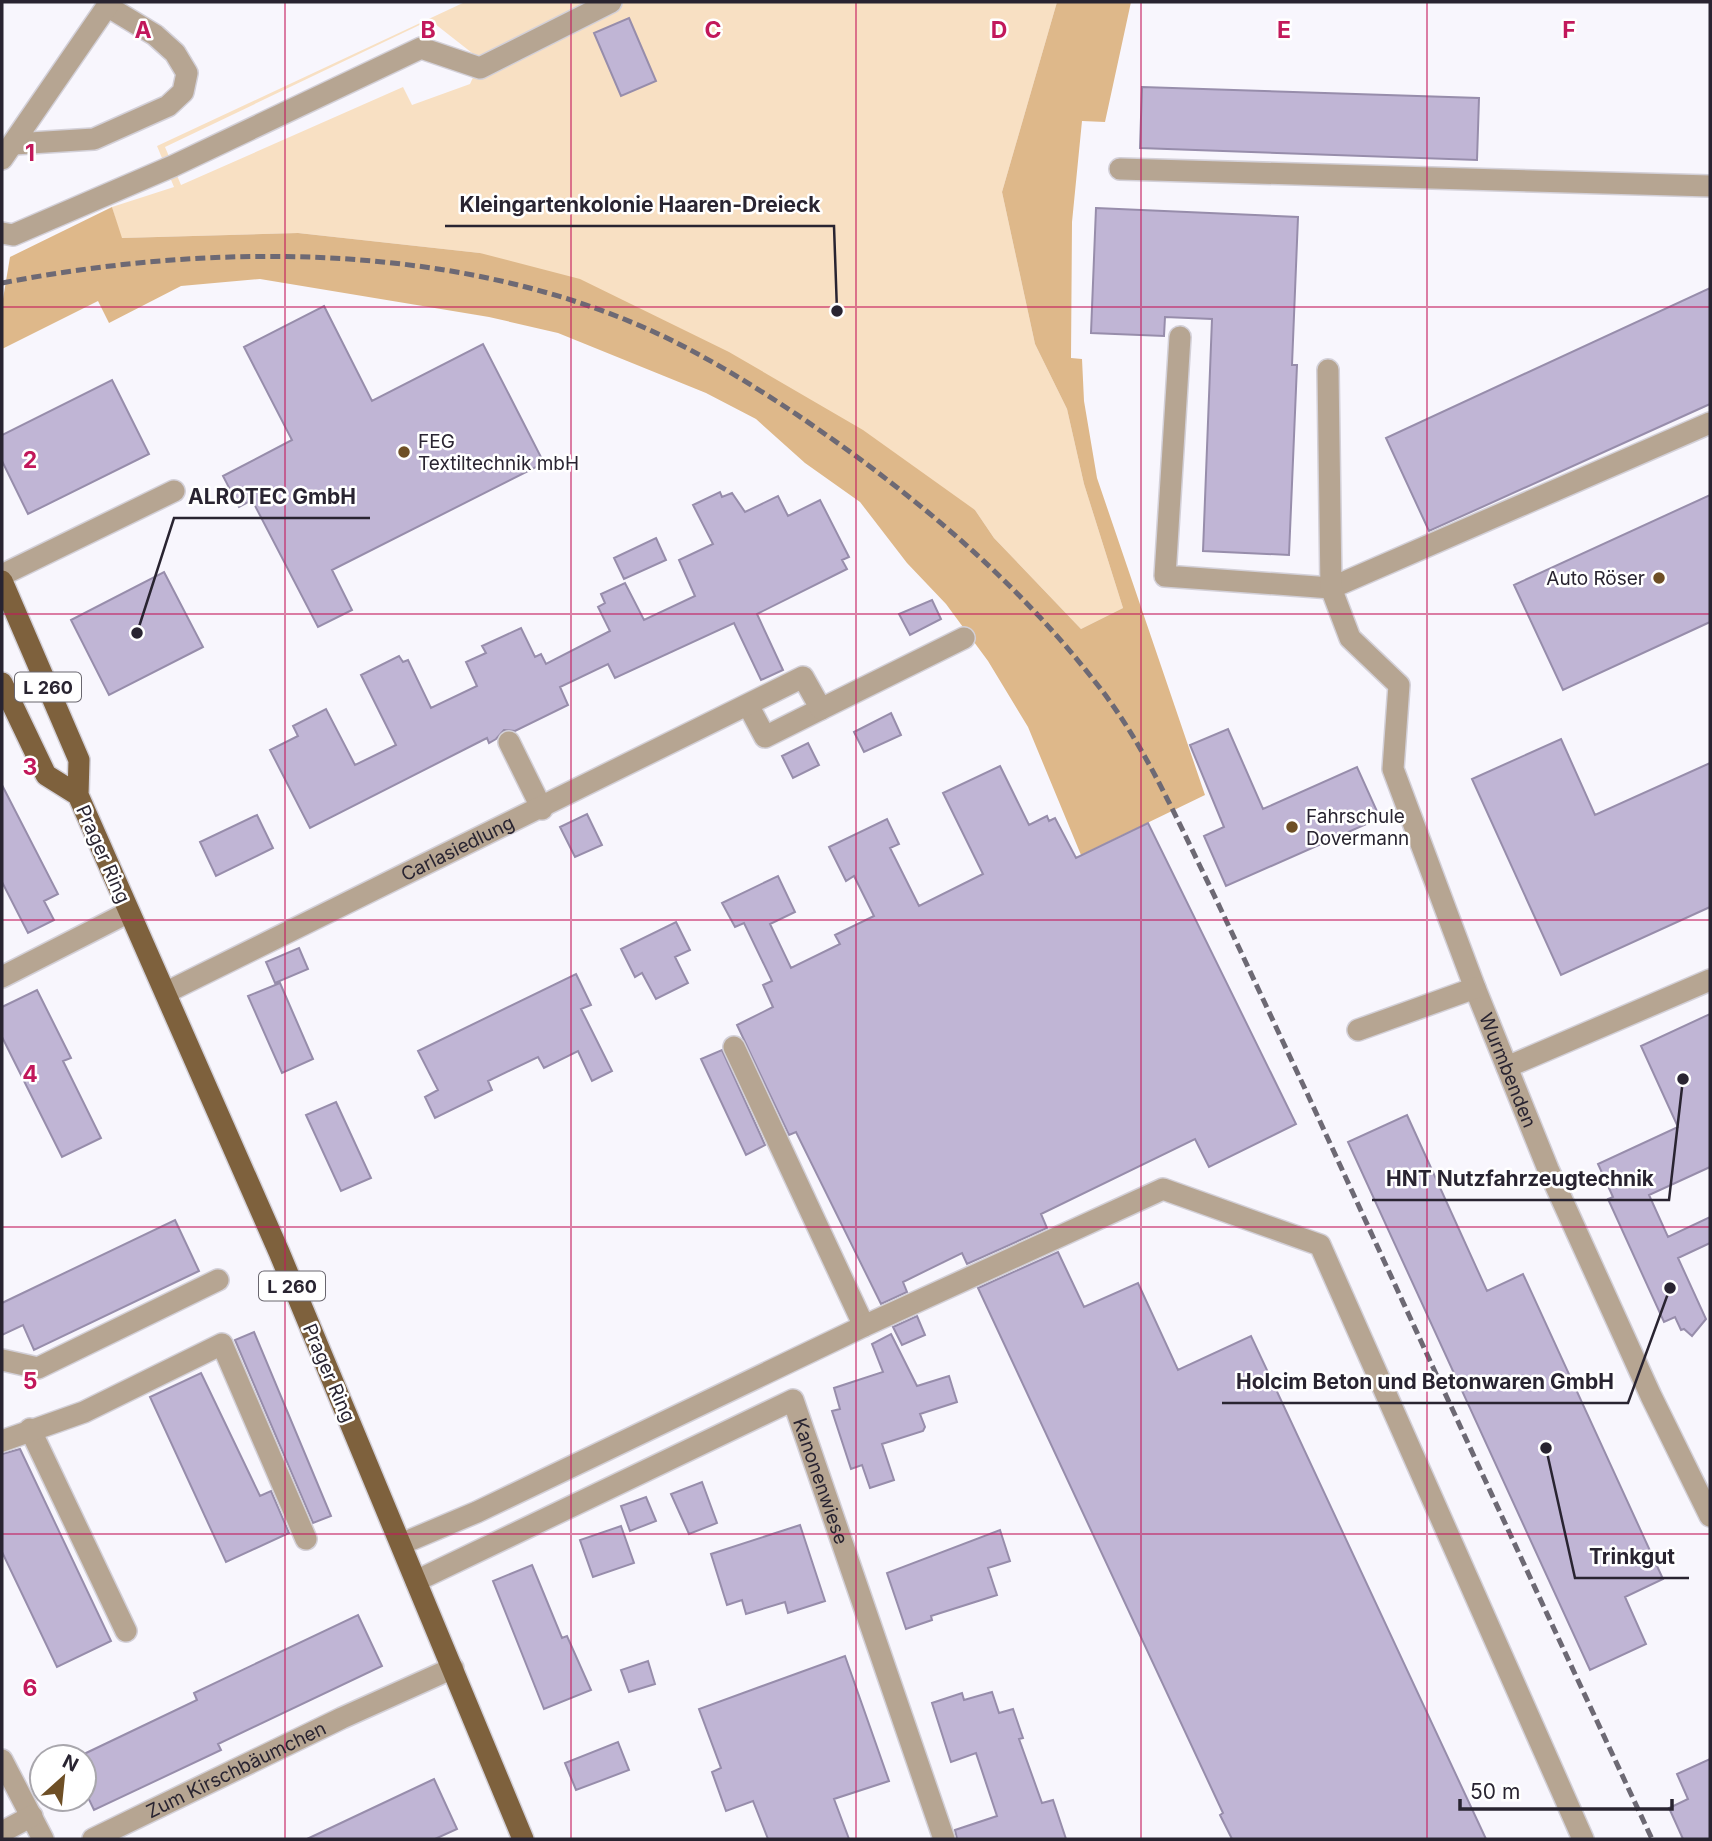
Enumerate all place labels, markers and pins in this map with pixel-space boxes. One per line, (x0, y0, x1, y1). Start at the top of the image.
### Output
callout: Kleingartenkolonie Haaren-Dreieck (445, 184, 834, 226)
place label: FEG Textiltechnik mbH (418, 430, 579, 475)
marker: FEG Textiltechnik mbH (396, 444, 412, 460)
callout: ALROTEC GmbH (174, 476, 370, 518)
place label: Auto Röser (1546, 567, 1645, 590)
marker: Auto Röser (1651, 570, 1667, 586)
place label: Fahrschule Dovermann (1306, 805, 1409, 850)
marker: Fahrschule Dovermann (1284, 819, 1300, 835)
callout: HNT Nutzfahrzeugtechnik (1372, 1158, 1669, 1200)
callout: Holcim Beton und Betonwaren GmbH (1222, 1361, 1628, 1403)
callout: Trinkgut (1575, 1536, 1689, 1578)

